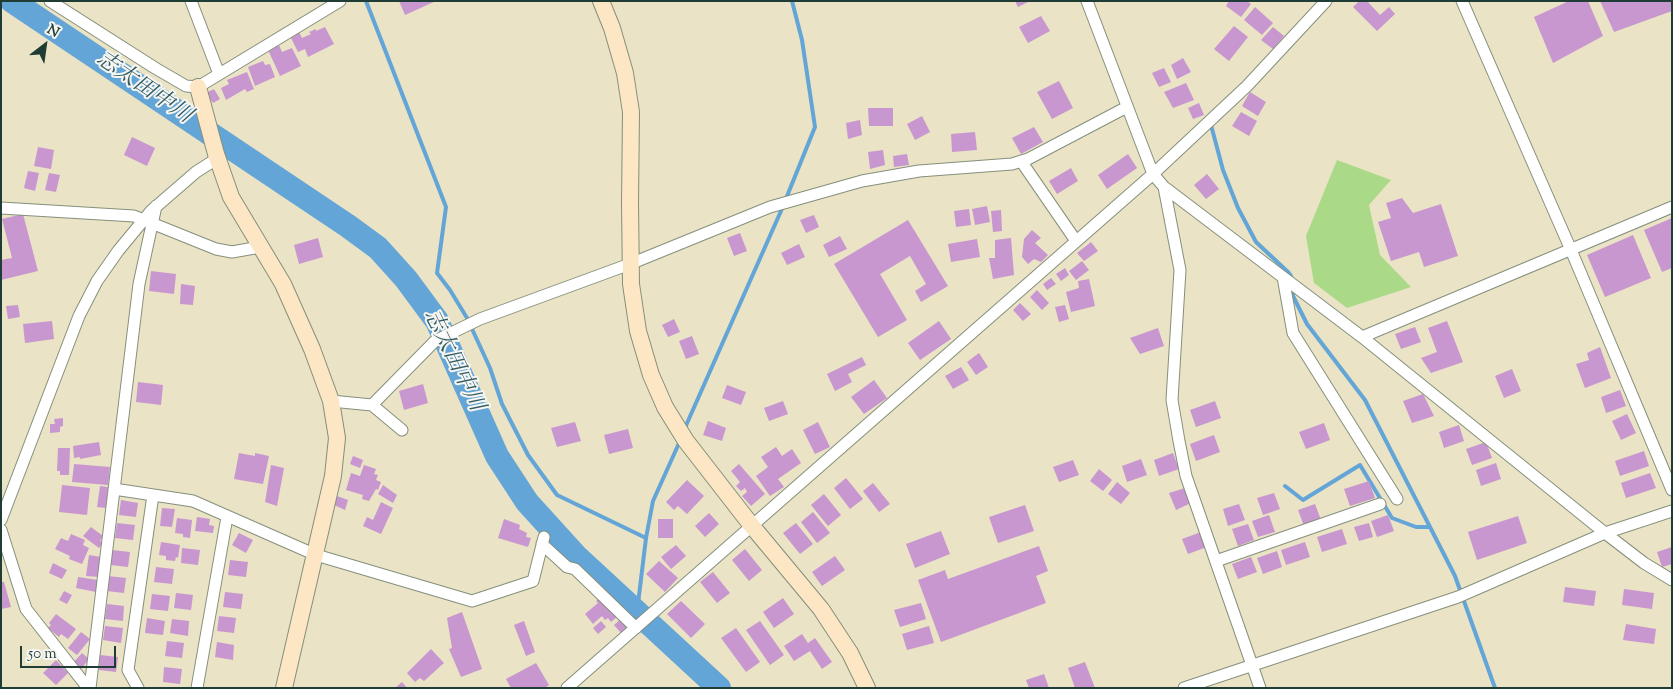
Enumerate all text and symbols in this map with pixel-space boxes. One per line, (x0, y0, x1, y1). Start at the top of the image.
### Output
north arrow (20, 20, 70, 70)
text: N (43, 21, 62, 43)
water label: 志太田中川 (90, 47, 196, 131)
water label: 志太田中川 (416, 306, 488, 416)
scale bar (22, 636, 119, 668)
text: 50 m (28, 644, 57, 665)

